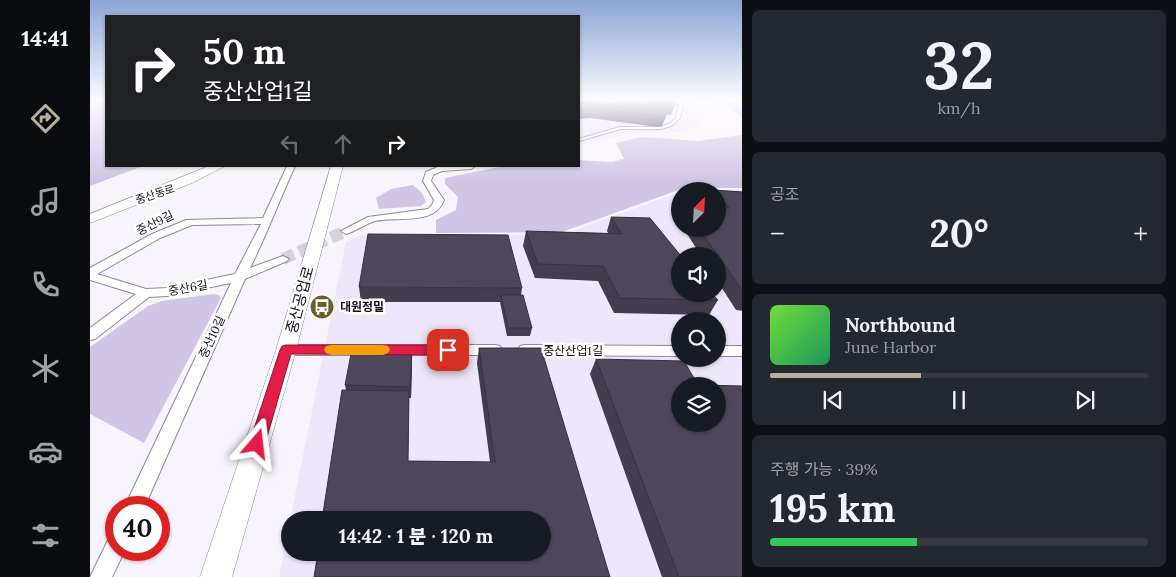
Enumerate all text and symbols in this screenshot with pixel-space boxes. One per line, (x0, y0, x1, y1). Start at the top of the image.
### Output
text: 14:41 (21, 24, 69, 52)
text: 32 (923, 24, 995, 107)
text: 50 m (203, 29, 286, 74)
icon: right (120, 35, 185, 100)
text: 중산산업1길 (203, 77, 312, 105)
text: km/h (937, 98, 981, 118)
icon: directions (28, 101, 63, 136)
icon: left (276, 130, 304, 158)
icon: ahead (329, 130, 357, 158)
icon: right (382, 130, 410, 158)
street label: 중산동로 (134, 181, 176, 207)
north arrow (671, 182, 726, 238)
map controls (671, 182, 726, 432)
icon: music (28, 184, 63, 219)
text: 공조 (770, 184, 799, 204)
street label: 중산9길 (133, 207, 176, 238)
text: 20° (930, 209, 988, 257)
text: − (770, 216, 785, 252)
text: + (1133, 216, 1148, 252)
button: sound (671, 247, 726, 302)
street label: 중산공업로 (281, 264, 318, 336)
icon: phone (28, 267, 63, 302)
street label: 중산6길 (167, 277, 209, 298)
bus stop icon: 대원정밀 (309, 294, 335, 320)
place label: 대원정밀 (340, 299, 384, 314)
button: search (671, 312, 726, 367)
street label: 중산10길 (195, 313, 228, 360)
text: Northbound (845, 313, 956, 337)
pin (427, 329, 469, 371)
icon: arrive (434, 336, 462, 364)
text: June Harbor (845, 337, 936, 357)
street label: 중산산업1길 (543, 343, 603, 358)
icon: climate (28, 351, 63, 386)
button: layers (671, 377, 726, 432)
icon: previous (819, 386, 847, 414)
icon: pause (945, 386, 973, 414)
icon: next (1071, 386, 1099, 414)
position arrow (230, 417, 282, 469)
icon: car (28, 434, 63, 469)
text: 주행 가능 · 39% (770, 459, 878, 479)
text: 195 km (770, 484, 895, 532)
speed limit sign: 40 (105, 496, 170, 561)
icon: filters (28, 518, 63, 553)
text: 14:42 · 1 분 · 120 m (339, 524, 493, 548)

